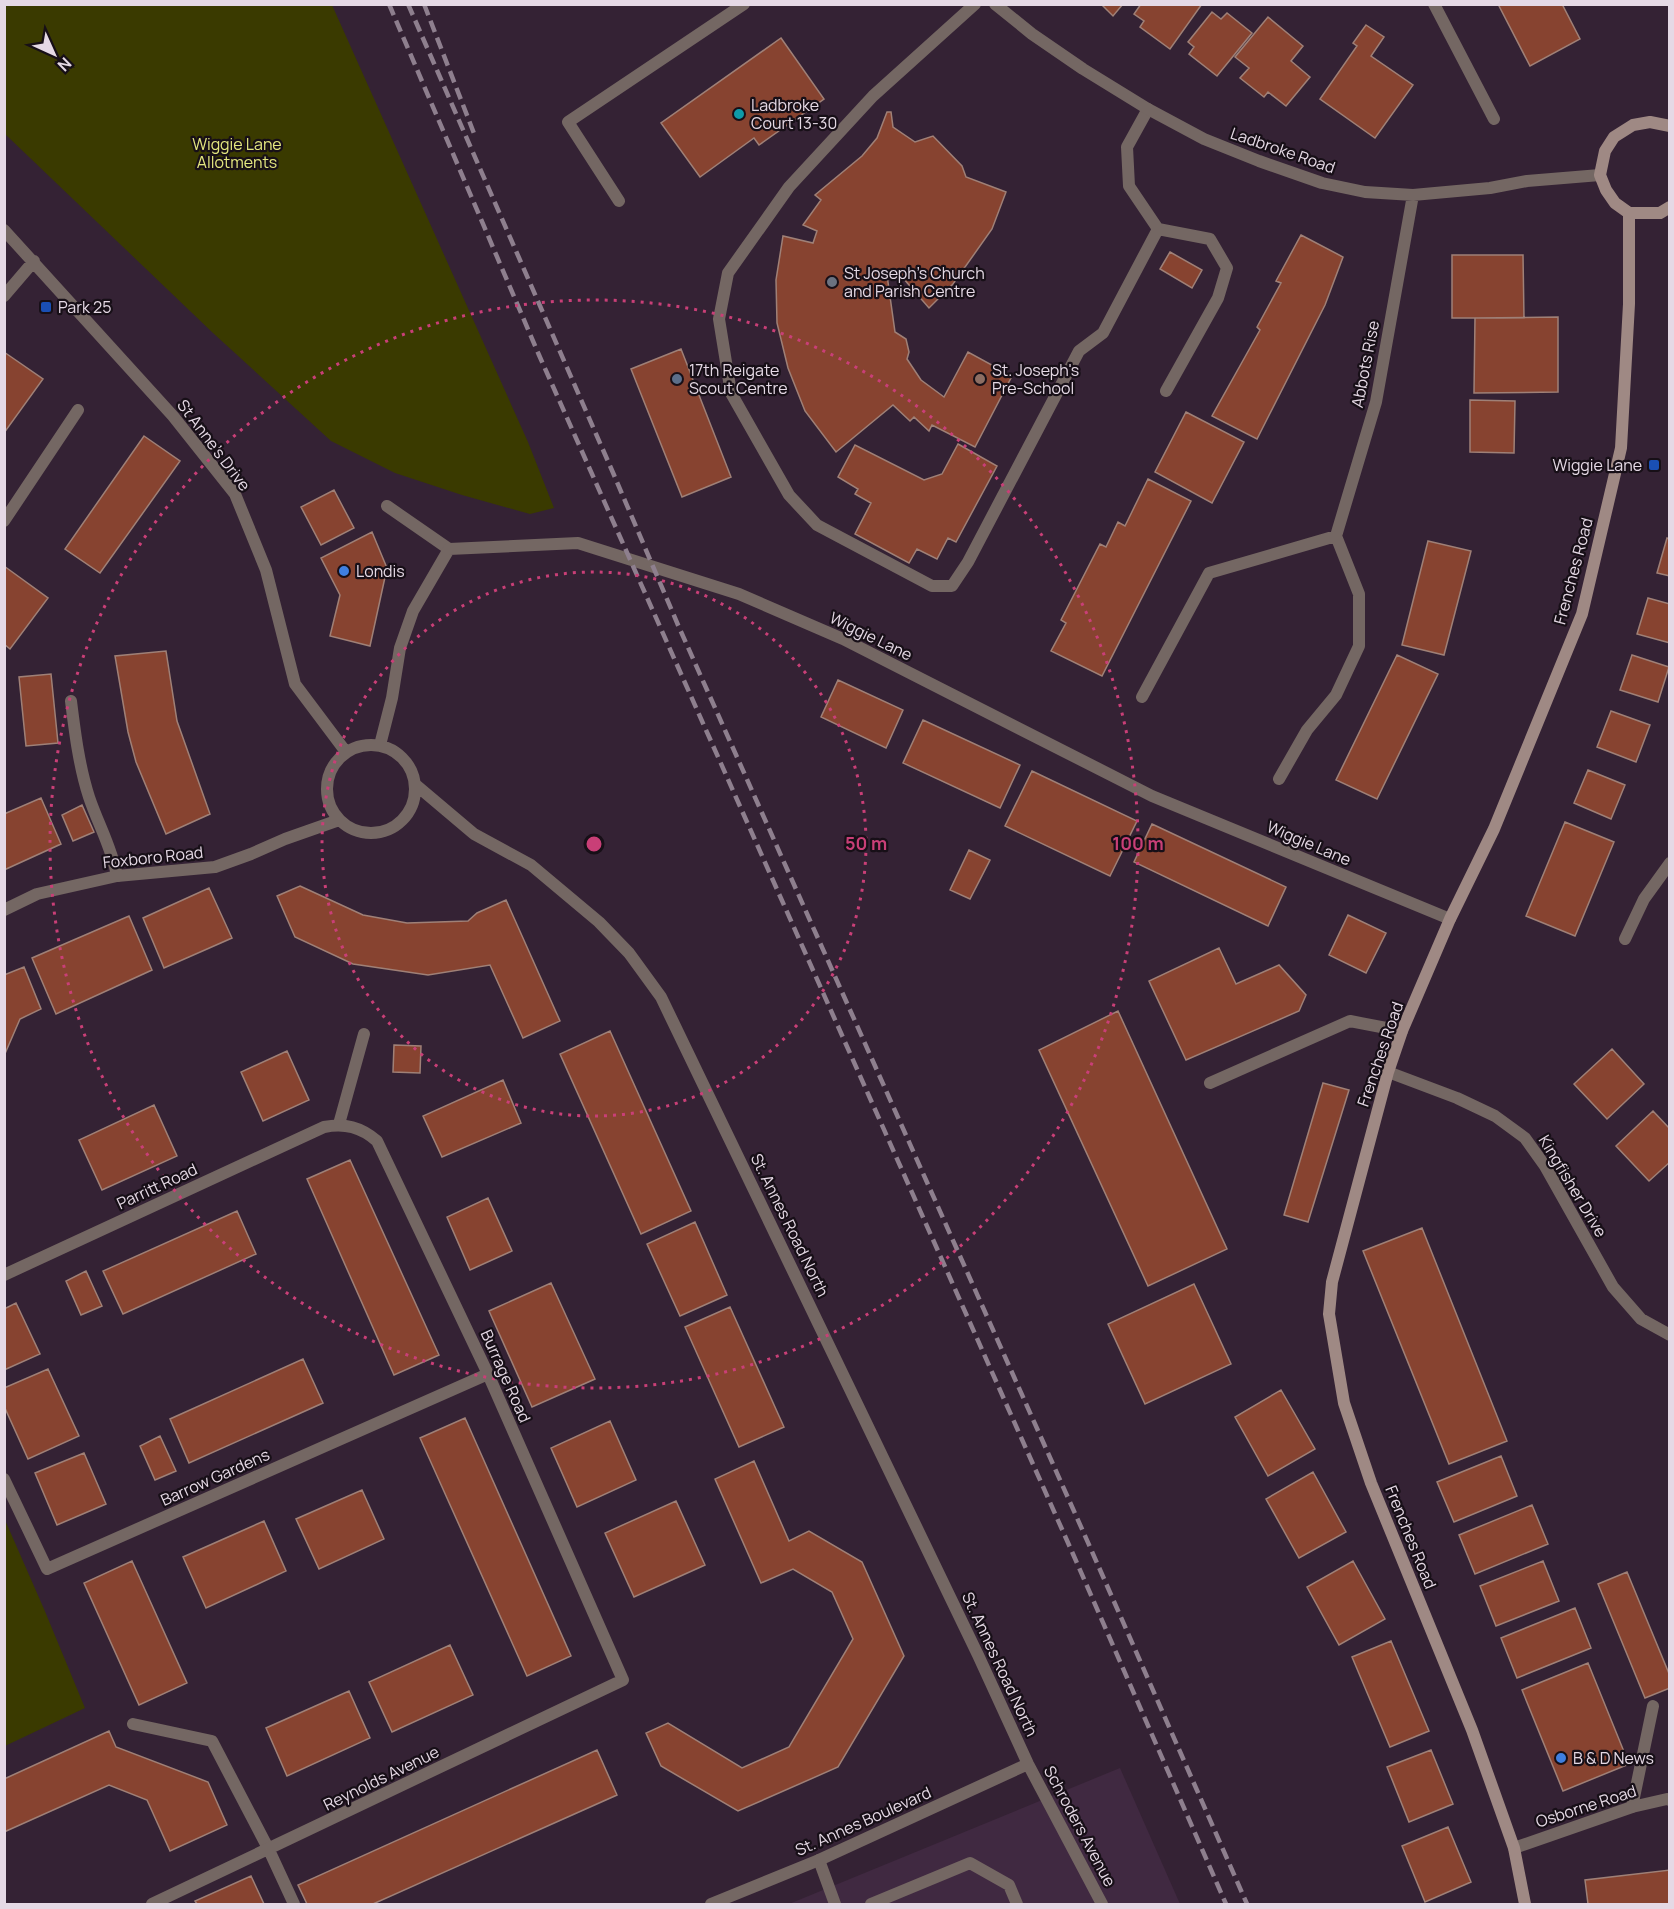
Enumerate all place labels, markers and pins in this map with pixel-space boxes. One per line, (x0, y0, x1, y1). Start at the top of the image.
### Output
place label: Ladbroke Court 13-30 (751, 94, 837, 134)
marker: Ladbroke Court 13-30 (732, 107, 746, 121)
place label: St Joseph's Church and Parish Centre (844, 262, 985, 302)
marker: St Joseph's Church and Parish Centre (825, 275, 839, 289)
place label: Park 25 (58, 296, 111, 318)
marker: Park 25 (39, 300, 53, 314)
place label: 17th Reigate Scout Centre (689, 359, 788, 399)
place label: St. Joseph's Pre-School (992, 359, 1079, 399)
marker: 17th Reigate Scout Centre (670, 372, 684, 386)
marker: St. Joseph's Pre-School (973, 372, 987, 386)
place label: Wiggie Lane (1553, 454, 1642, 476)
marker: Wiggie Lane (1647, 458, 1661, 472)
place label: Londis (356, 560, 405, 582)
marker: Londis (337, 564, 351, 578)
centre of rings (584, 834, 604, 854)
place label: B & D News (1573, 1747, 1654, 1769)
marker: B & D News (1554, 1751, 1568, 1765)

